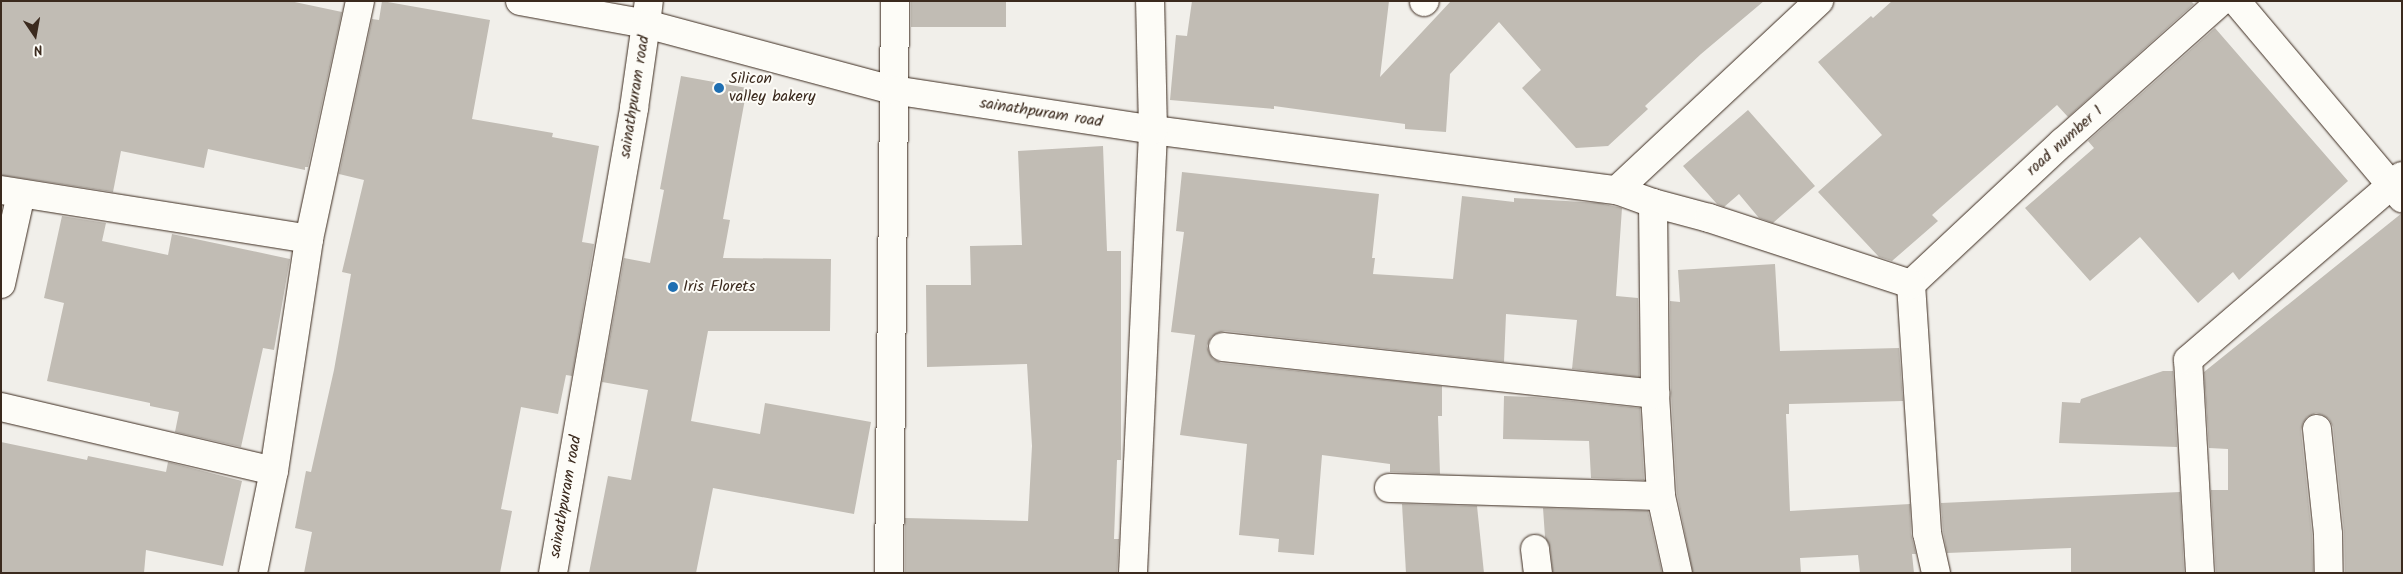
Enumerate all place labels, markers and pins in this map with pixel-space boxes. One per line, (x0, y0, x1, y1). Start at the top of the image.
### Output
place label: Silicon valley bakery (729, 69, 816, 107)
marker: Silicon valley bakery (713, 82, 725, 94)
place label: Iris Florets (683, 277, 755, 297)
marker: Iris Florets (667, 281, 679, 293)

